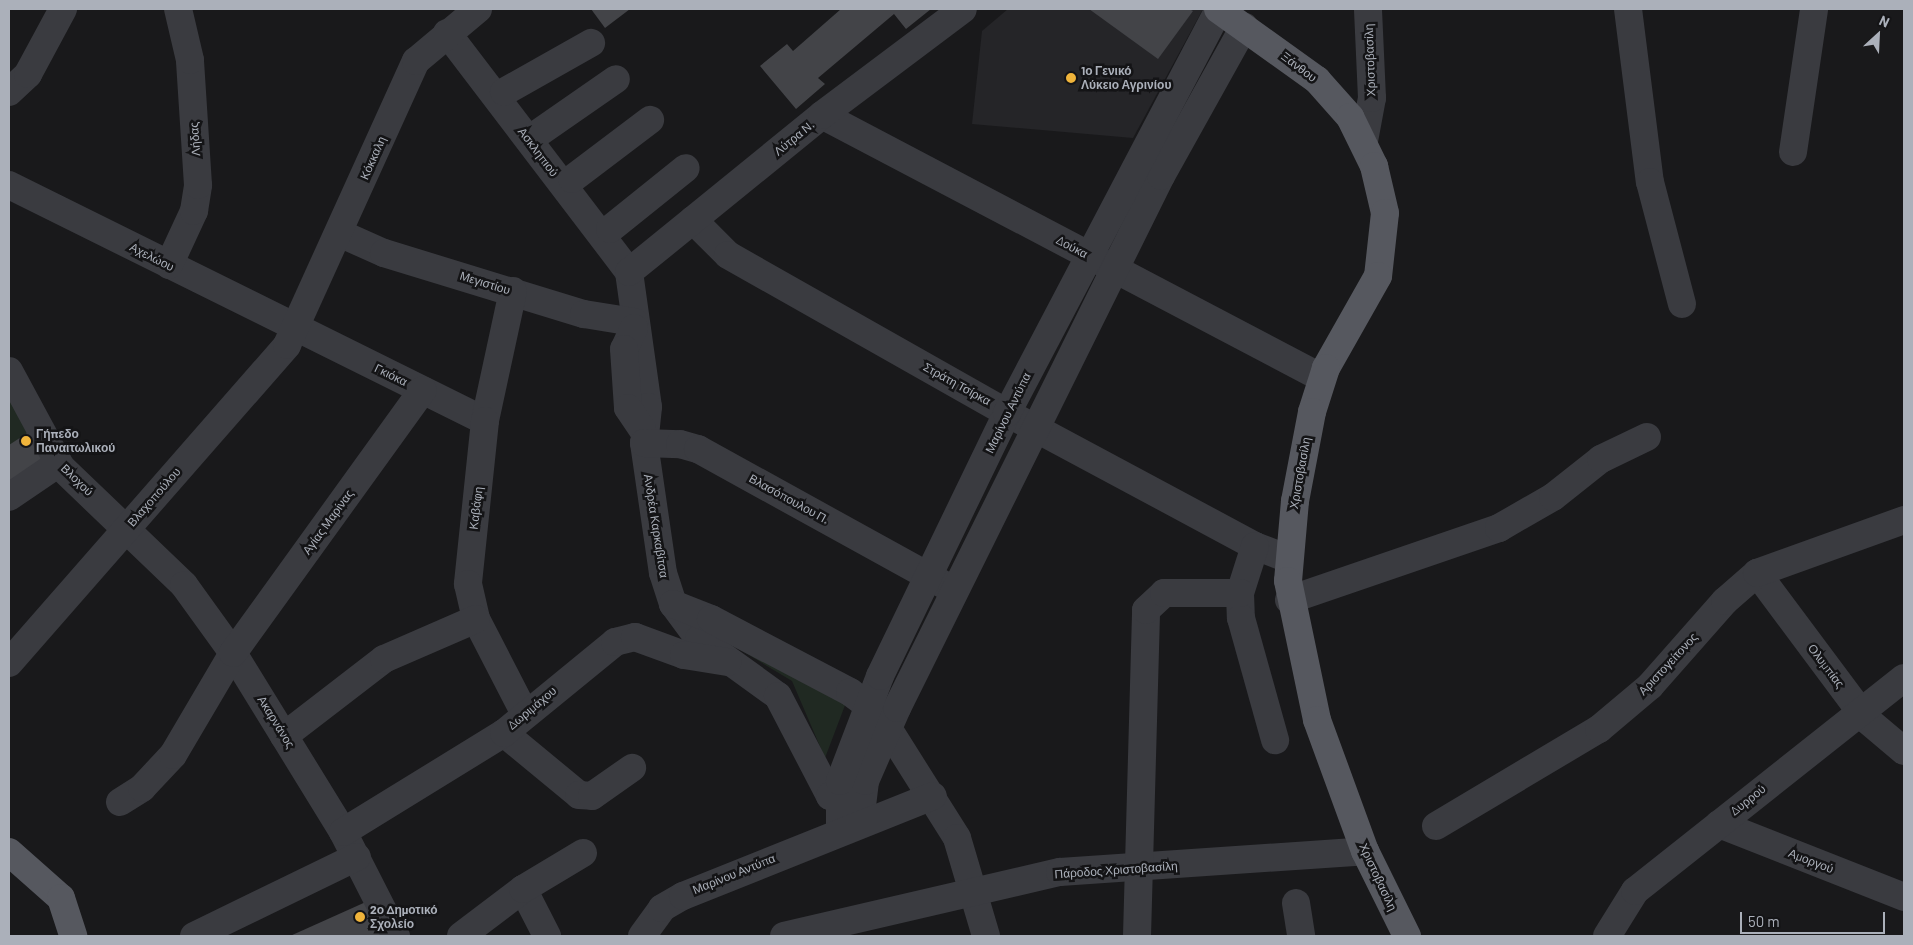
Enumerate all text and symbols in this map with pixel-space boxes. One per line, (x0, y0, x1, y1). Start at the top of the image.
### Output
north arrow (1853, 10, 1903, 60)
text: N (1877, 11, 1892, 31)
street label: Χριστοβασίλη (1362, 23, 1378, 97)
street label: Ξάνθου (1278, 49, 1320, 85)
place label: 1ο Γενικό Λύκειο Αγρινίου (1081, 64, 1171, 92)
marker: 1ο Γενικό Λύκειο Αγρινίου (1065, 72, 1077, 84)
street label: Λύτρα Ν. (771, 117, 817, 159)
street label: Λήδας (187, 121, 203, 157)
street label: Ασκληπιού (515, 125, 561, 179)
street label: Κόκκαλη (357, 134, 389, 182)
street label: Δούκα (1054, 233, 1090, 261)
street label: Αχελώου (127, 240, 177, 274)
street label: Μεγιστίου (458, 269, 512, 297)
street label: Στράτη Τσίρκα (921, 360, 993, 408)
street label: Γκιόκα (372, 361, 410, 389)
street label: Μαρίνου Αντύπα (982, 370, 1034, 456)
place label: Γήπεδο Παναιτωλικού (36, 427, 115, 455)
marker: Γήπεδο Παναιτωλικού (20, 435, 32, 447)
street label: Χριστοβασίλη (1287, 436, 1313, 510)
street label: Βλοχού (58, 461, 96, 499)
street label: Βλαχοπούλου (124, 465, 184, 529)
street label: Βλασόπουλου Π. (746, 471, 832, 527)
street label: Ανδρέα Καρκαβίτσα (641, 473, 671, 579)
street label: Καβάφη (466, 486, 486, 530)
street label: Αγίας Μαρίνας (300, 487, 356, 557)
street label: Αριστογείτονος (1636, 630, 1700, 698)
street label: Ολυμπίας (1805, 641, 1847, 691)
street label: Δωριμάχου (505, 683, 559, 733)
street label: Ακαρνάνος (254, 693, 298, 751)
street label: Δυρρού (1727, 781, 1769, 819)
street label: Χριστοβασίλη (1356, 841, 1400, 913)
street label: Αμοργού (1786, 846, 1836, 876)
street label: Μαρίνου Αντύπα (691, 851, 777, 897)
street label: Πάροδος Χριστοβασίλη (1054, 859, 1178, 881)
scale bar (1743, 902, 1888, 934)
place label: 2ο Δημοτικό Σχολείο (370, 903, 438, 931)
marker: 2ο Δημοτικό Σχολείο (354, 911, 366, 923)
text: 50 m (1748, 912, 1780, 930)

